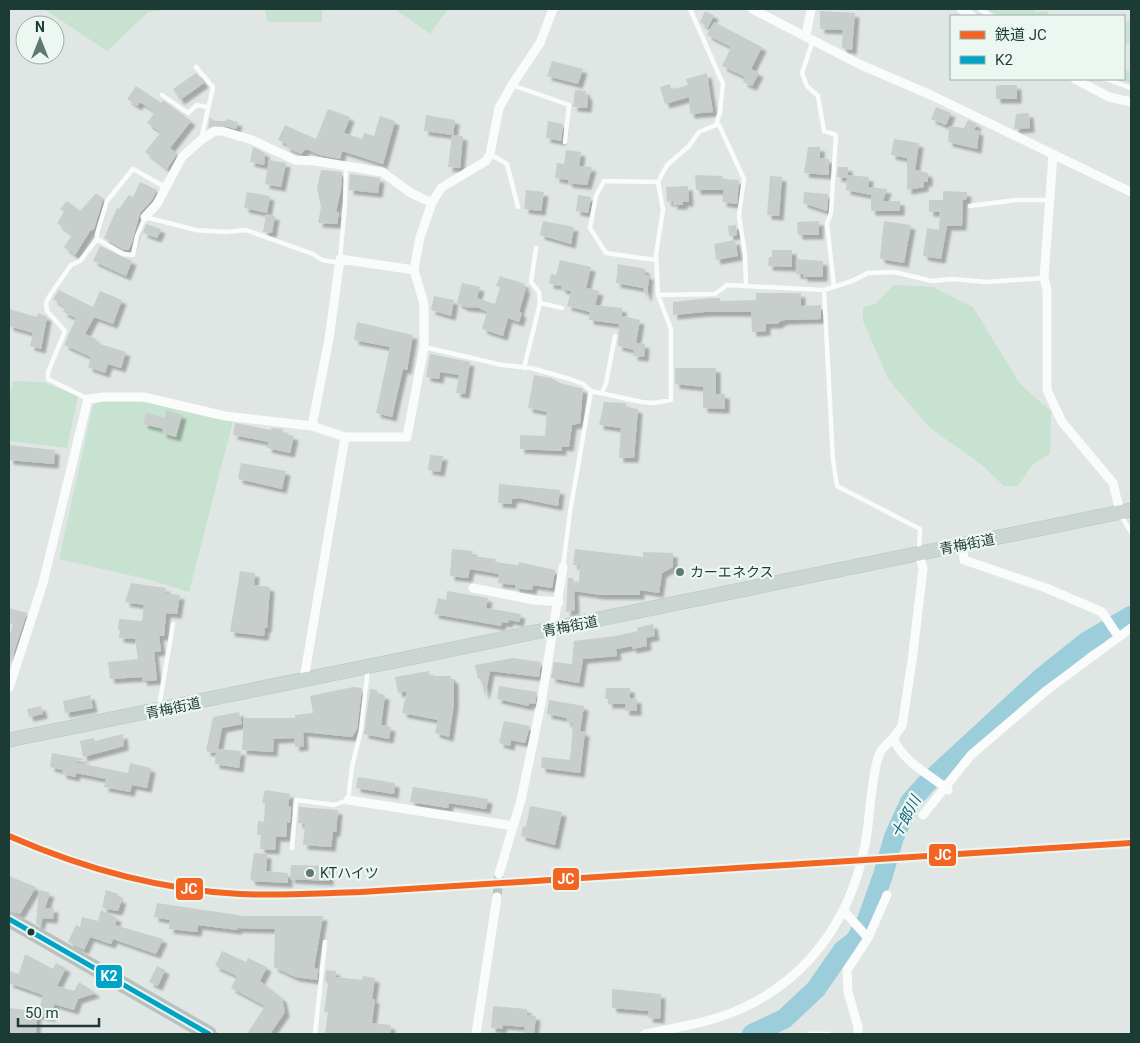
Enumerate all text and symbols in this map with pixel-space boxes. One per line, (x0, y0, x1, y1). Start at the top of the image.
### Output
north arrow (15, 15, 65, 65)
legend (950, 15, 1125, 80)
text: N (35, 19, 45, 35)
text: 鉄道 JC (995, 26, 1047, 44)
text: K2 (995, 51, 1013, 69)
street label: 青梅街道 (938, 531, 996, 557)
place label: カーエネクス (690, 564, 774, 580)
marker: カーエネクス (674, 566, 686, 578)
street label: 青梅街道 (541, 613, 599, 639)
street label: 青梅街道 (144, 694, 202, 722)
water label: 十郎川 (887, 791, 925, 841)
line badge: JC (928, 843, 957, 867)
text: JC (935, 847, 951, 863)
place label: KTハイツ (320, 865, 379, 881)
marker: KTハイツ (304, 867, 316, 879)
line badge: JC (552, 867, 580, 891)
text: JC (558, 871, 574, 887)
line badge: JC (175, 877, 204, 901)
text: JC (181, 881, 197, 897)
unlabelled marker (26, 927, 36, 937)
line badge: K2 (95, 964, 123, 989)
text: K2 (101, 968, 117, 984)
scale bar (18, 996, 99, 1028)
text: 50 m (25, 1004, 59, 1022)

